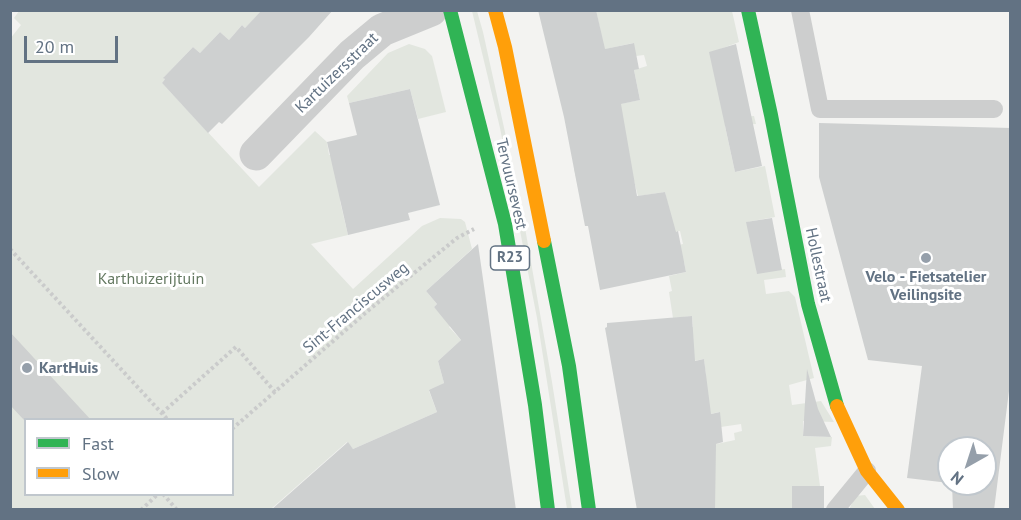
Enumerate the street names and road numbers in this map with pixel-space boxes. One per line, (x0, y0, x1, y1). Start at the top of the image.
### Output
street label: Kartuizersstraat (292, 29, 382, 117)
street label: Tervuursevest (491, 136, 531, 232)
street label: Hollestraat (801, 226, 835, 304)
road number: R23 (490, 246, 530, 270)
street label: Sint-Franciscusweg (299, 258, 413, 358)

